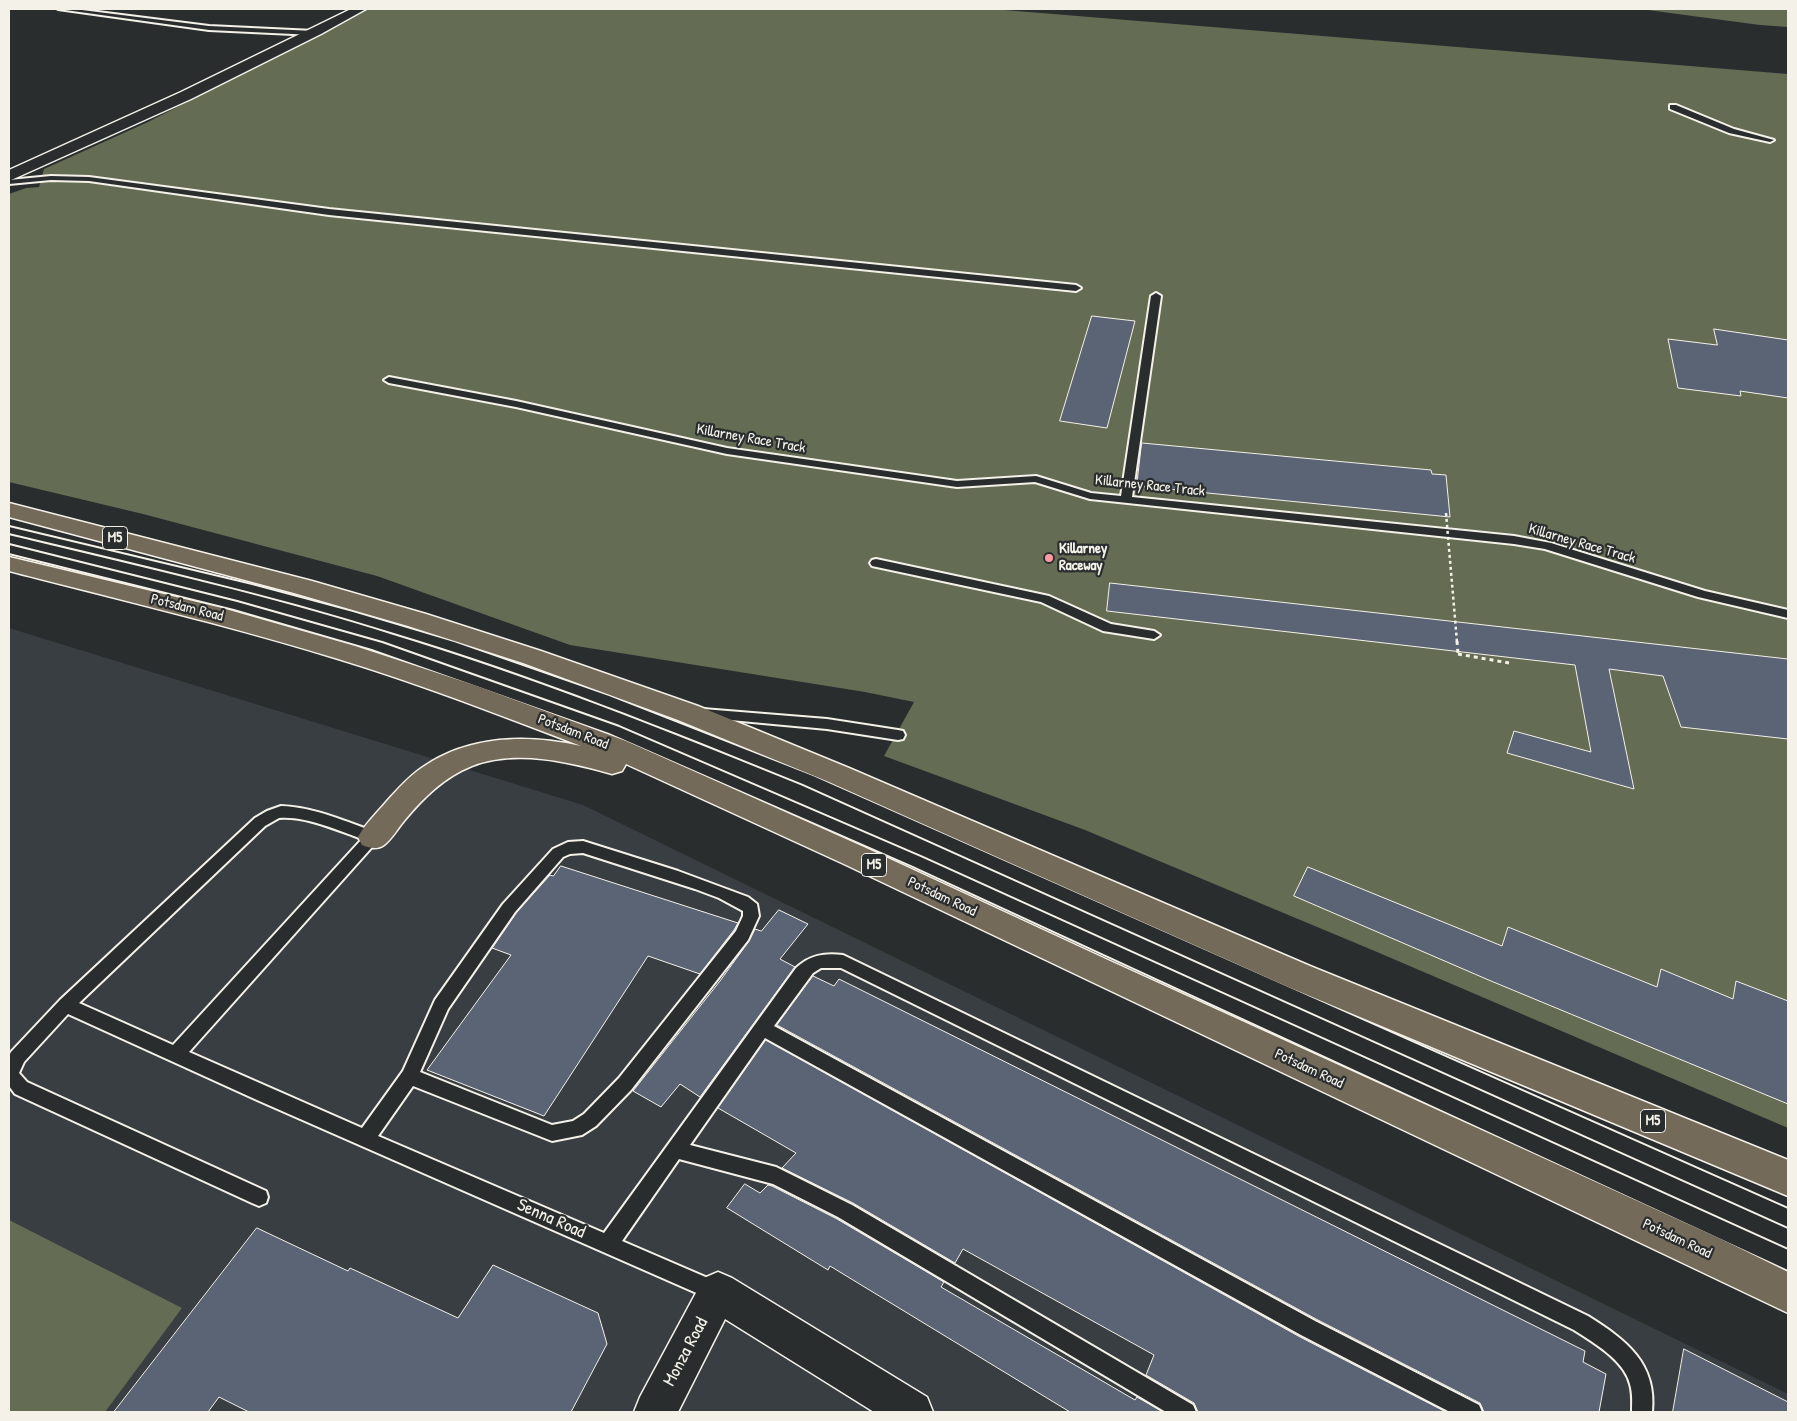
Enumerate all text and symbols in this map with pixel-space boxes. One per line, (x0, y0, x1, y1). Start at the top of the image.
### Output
street label: Killarney Race Track (695, 421, 807, 457)
street label: Killarney Race Track (1094, 471, 1206, 501)
street label: Killarney Race Track (1526, 520, 1638, 568)
road number: M5 (102, 526, 128, 550)
place label: Killarney Raceway (1059, 540, 1107, 575)
marker: Killarney Raceway (1043, 552, 1055, 564)
street label: Potsdam Road (149, 590, 225, 626)
street label: Potsdam Road (535, 710, 611, 754)
road number: M5 (862, 854, 886, 876)
street label: Potsdam Road (905, 873, 979, 921)
street label: Potsdam Road (1272, 1045, 1346, 1093)
road number: M5 (1640, 1110, 1666, 1132)
street label: Senna Road (514, 1194, 588, 1244)
street label: Potsdam Road (1640, 1215, 1714, 1263)
street label: Monza Road (659, 1314, 713, 1390)

